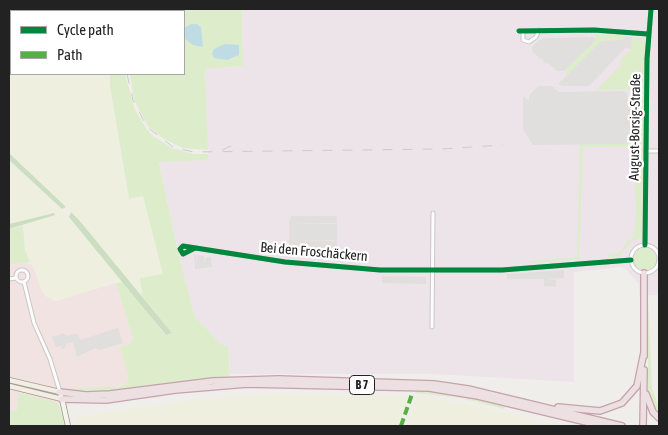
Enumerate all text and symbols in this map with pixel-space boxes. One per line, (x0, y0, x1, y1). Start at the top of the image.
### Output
legend (10, 10, 185, 75)
text: Cycle path (57, 21, 114, 38)
text: Path (57, 46, 83, 63)
street label: August-Borsig-Straße (626, 73, 644, 181)
street label: Bei den Froschäckern (260, 239, 368, 265)
road number: B 7 (350, 376, 374, 394)

